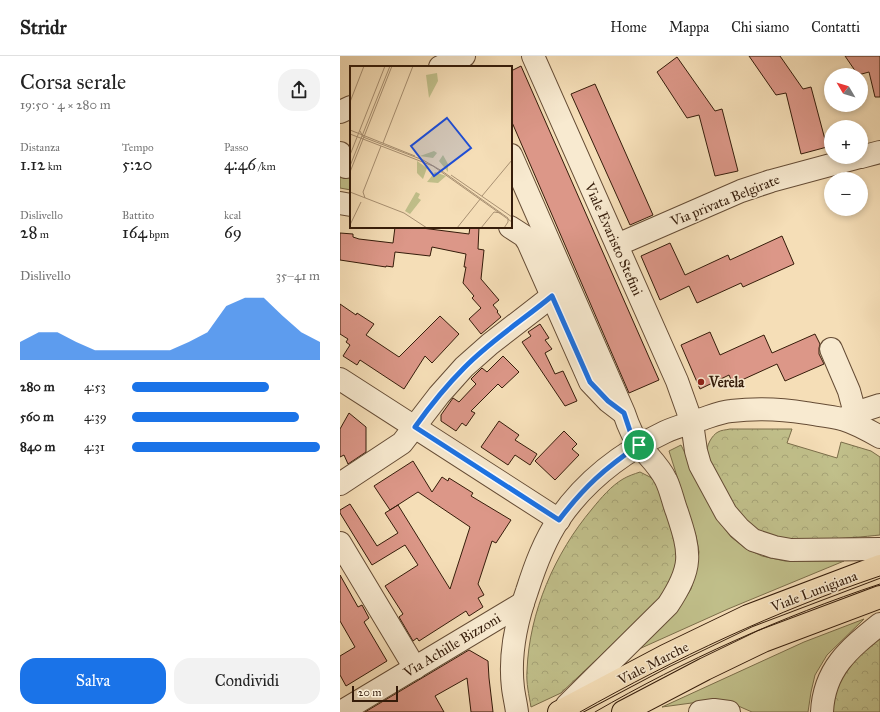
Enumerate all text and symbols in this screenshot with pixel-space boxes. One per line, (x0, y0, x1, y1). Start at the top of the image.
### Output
text: Stridr (20, 16, 67, 39)
text: Home (610, 19, 647, 36)
text: Mappa (669, 19, 709, 36)
text: Chi siamo (731, 19, 789, 36)
text: Contatti (811, 19, 860, 36)
inset map (350, 66, 512, 228)
text: Corsa serale (20, 68, 126, 95)
north arrow (824, 68, 868, 112)
map controls (824, 68, 868, 216)
button: share (278, 69, 320, 111)
text: 19:50 · 4 × 280 m (20, 97, 111, 113)
button: + (824, 120, 868, 164)
text: Distanza (20, 141, 60, 154)
text: Tempo (122, 141, 154, 154)
text: Passo (224, 141, 248, 154)
text: 1.12 (20, 154, 45, 175)
text: 5:20 (122, 154, 152, 175)
text: 4:46 (224, 154, 256, 175)
text: km (45, 160, 62, 173)
text: /km (256, 160, 276, 173)
street label: Via privata Belgirate (667, 171, 782, 230)
button: − (824, 172, 868, 216)
street label: Viale Evaristo Stefini (581, 179, 646, 299)
text: Dislivello (20, 209, 63, 222)
text: Battito (122, 209, 154, 222)
text: kcal (224, 209, 241, 222)
text: 28 (20, 222, 37, 243)
text: 164 (122, 222, 147, 243)
text: 69 (224, 222, 242, 243)
text: m (37, 228, 49, 241)
text: bpm (147, 228, 169, 241)
text: Dislivello (20, 268, 71, 284)
text: 35–41 m (276, 268, 320, 284)
place label: Verela (708, 374, 745, 391)
marker: Verela (696, 377, 706, 387)
text: 280 m (20, 379, 55, 395)
text: 4:53 (84, 379, 106, 395)
text: 560 m (20, 409, 54, 425)
text: 4:39 (84, 409, 107, 425)
pin (622, 428, 656, 462)
icon: arrive (628, 434, 650, 456)
text: 840 m (20, 439, 55, 455)
text: 4:31 (84, 439, 105, 455)
street label: Viale Lunigiana (768, 567, 860, 616)
street label: Via Achille Bizzoni (400, 610, 504, 682)
street label: Viale Marche (614, 638, 692, 689)
button: Salva (20, 658, 166, 704)
button: Condividi (174, 658, 320, 704)
scale bar (352, 684, 398, 703)
text: 20 m (358, 686, 381, 699)

